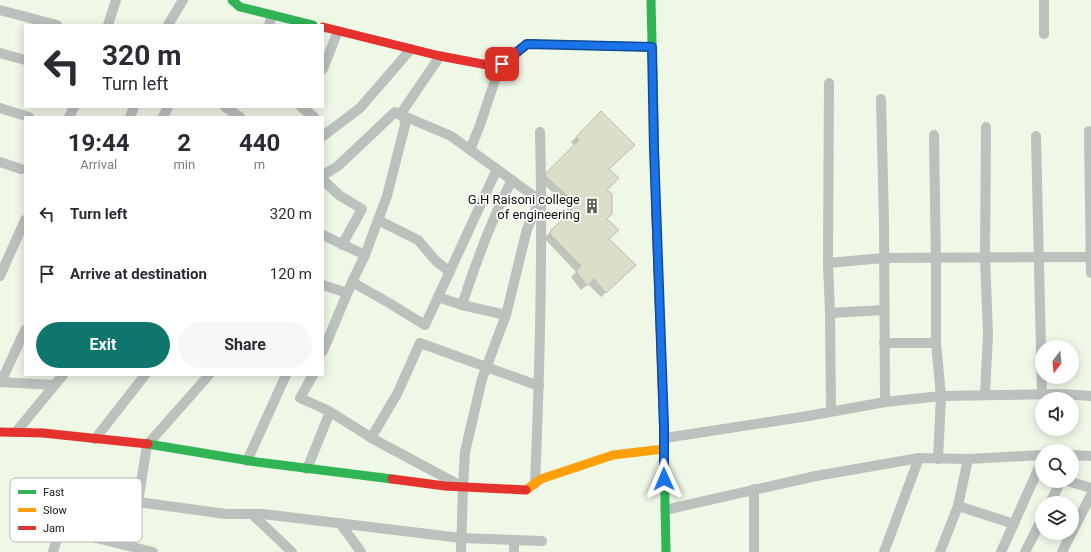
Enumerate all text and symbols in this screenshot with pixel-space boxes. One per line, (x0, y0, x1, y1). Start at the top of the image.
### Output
text: 320 m (102, 39, 181, 72)
icon: left (36, 40, 88, 92)
pin (485, 47, 519, 81)
icon: arrive (491, 53, 513, 75)
text: Turn left (102, 73, 168, 94)
text: 19:44 (68, 129, 130, 157)
text: 2 (177, 129, 191, 157)
text: 440 (239, 129, 280, 157)
text: Arrival (80, 157, 117, 172)
text: min (173, 157, 195, 172)
text: m (254, 157, 265, 172)
place label: G.H Raisoni college of engineering (468, 192, 580, 222)
building icon: G.H Raisoni college of engineering (583, 197, 601, 215)
icon: left (36, 203, 58, 225)
text: Turn left (70, 205, 127, 223)
text: 320 m (270, 205, 312, 223)
icon: arrive (36, 263, 58, 285)
text: Arrive at destination (70, 265, 207, 283)
text: 120 m (270, 265, 312, 283)
button: Exit (36, 322, 170, 368)
button: Share (178, 322, 312, 368)
north arrow (1035, 340, 1079, 384)
map controls (1035, 340, 1079, 540)
button: sound (1035, 392, 1079, 436)
button: search (1035, 444, 1079, 488)
position arrow (643, 458, 685, 500)
legend (10, 478, 142, 542)
text: Fast (43, 486, 65, 499)
button: layers (1035, 496, 1079, 540)
text: Slow (43, 504, 67, 517)
text: Jam (43, 522, 65, 535)

